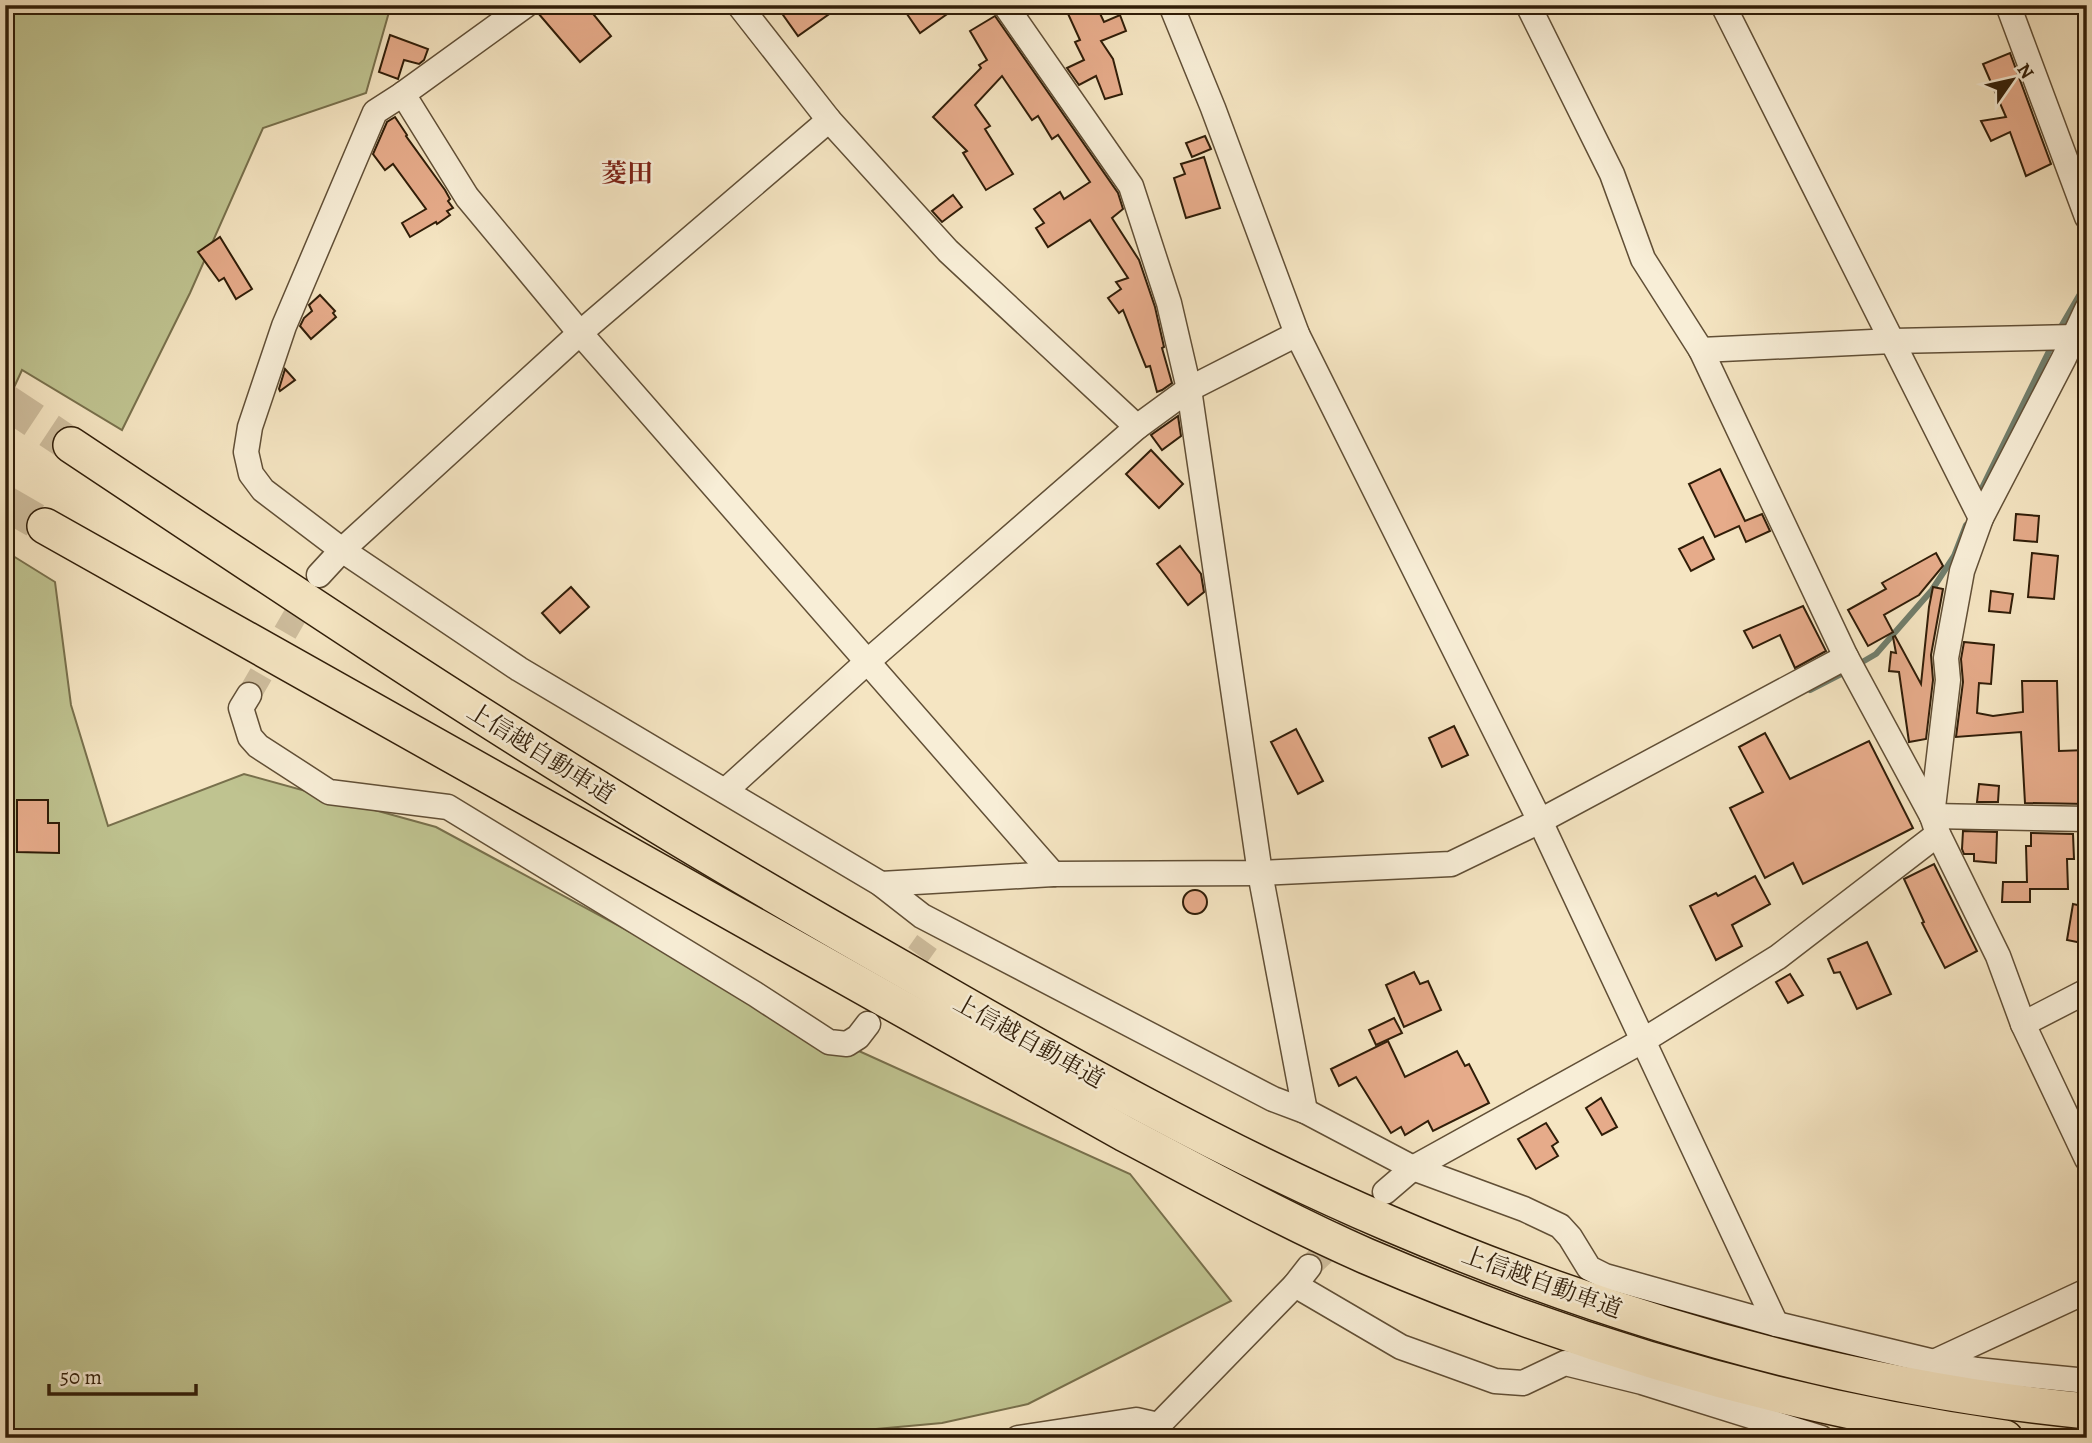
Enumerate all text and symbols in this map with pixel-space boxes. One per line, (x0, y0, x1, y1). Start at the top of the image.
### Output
north arrow (1976, 46, 2046, 116)
text: N (2011, 58, 2040, 84)
district label: 菱田 (601, 156, 653, 191)
street label: 上信越自動車道 (461, 695, 621, 811)
street label: 上信越自動車道 (948, 986, 1110, 1096)
street label: 上信越自動車道 (1458, 1238, 1626, 1326)
scale bar (49, 1352, 196, 1396)
text: 50 m (60, 1363, 102, 1391)

